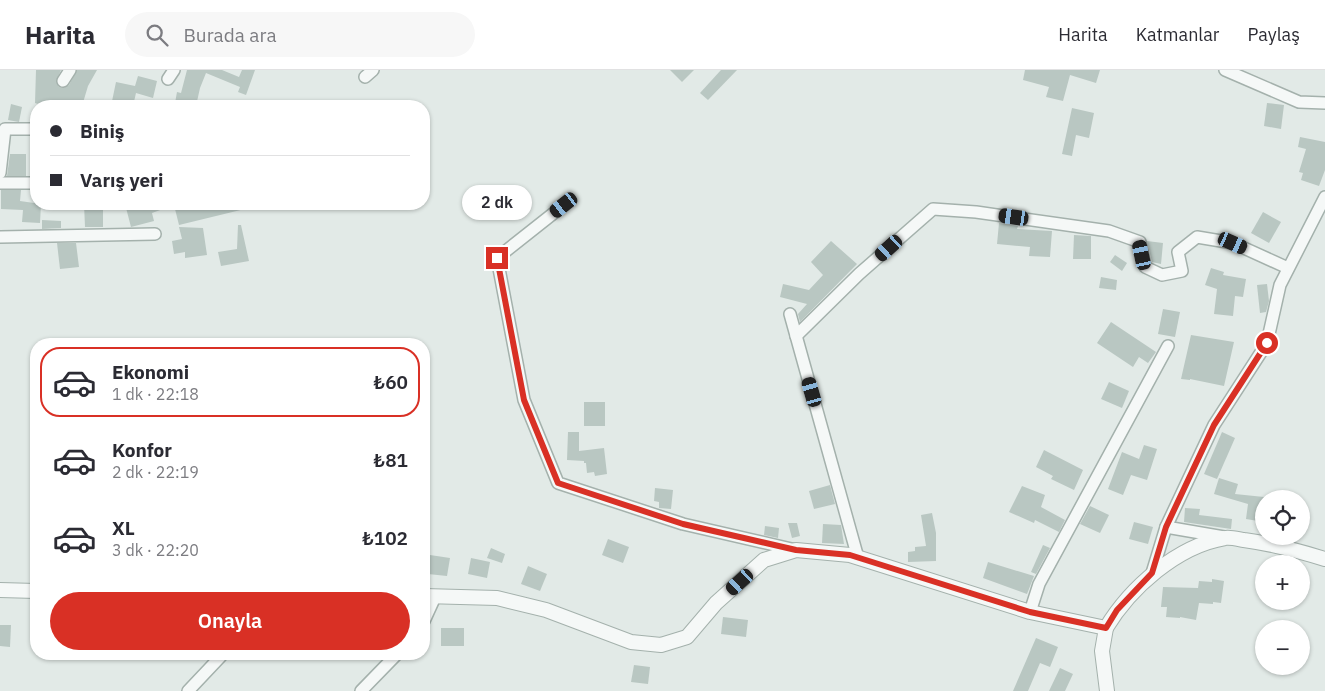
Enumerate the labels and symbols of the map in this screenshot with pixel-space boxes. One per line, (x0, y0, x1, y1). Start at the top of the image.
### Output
callout: 2 dk (462, 186, 532, 220)
car (547, 190, 580, 220)
car (998, 207, 1029, 227)
car (1216, 230, 1249, 256)
car (872, 232, 905, 264)
car (1131, 239, 1152, 271)
route end (486, 247, 508, 269)
route start (1256, 332, 1278, 354)
car (800, 376, 823, 408)
car (723, 566, 756, 598)

